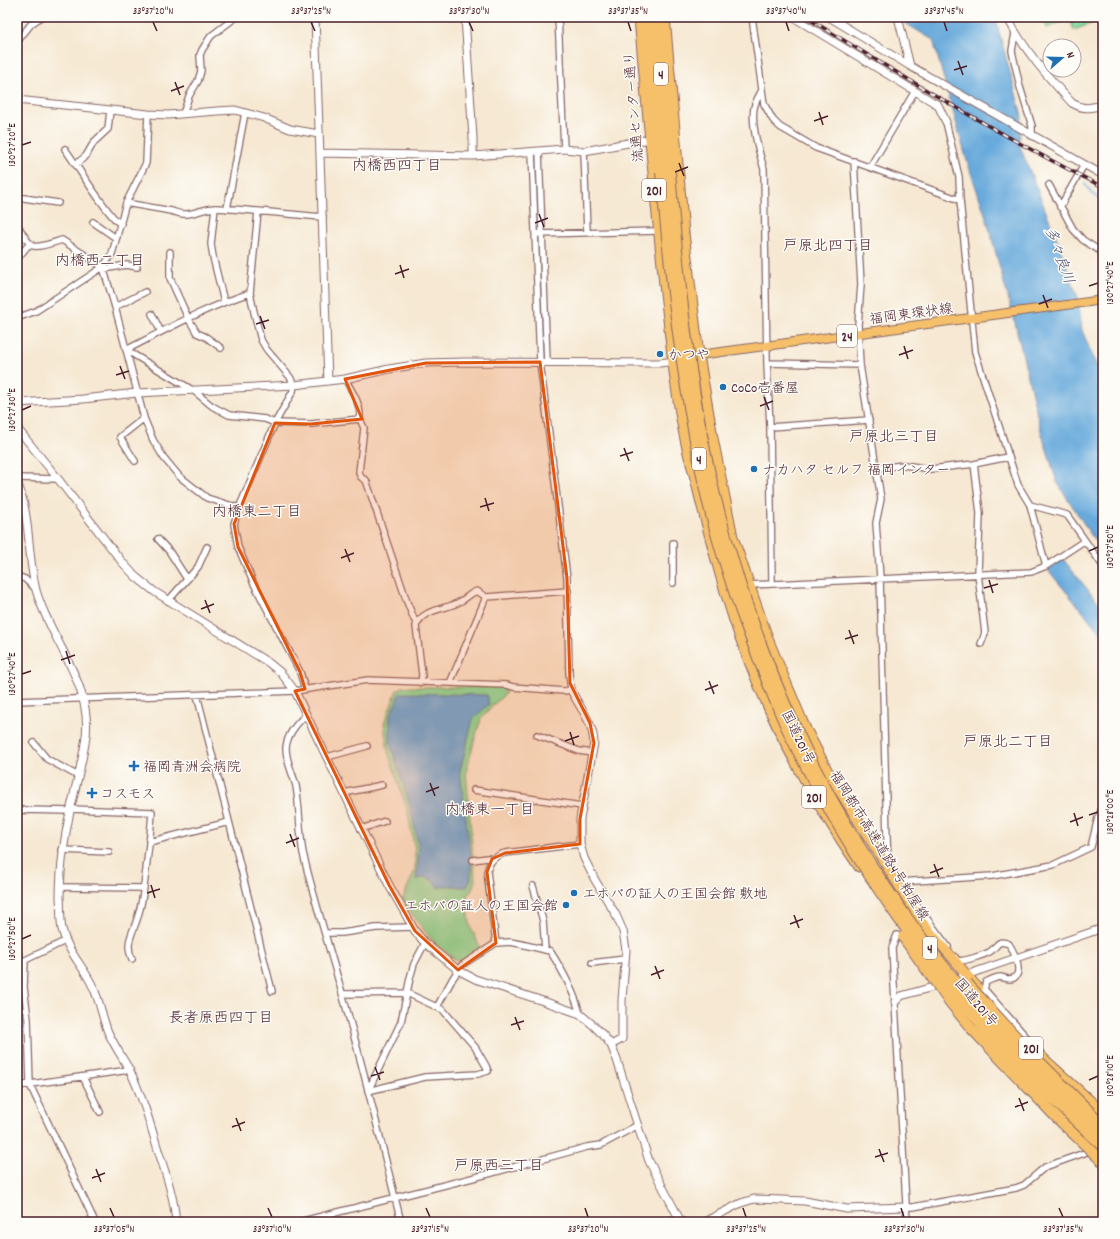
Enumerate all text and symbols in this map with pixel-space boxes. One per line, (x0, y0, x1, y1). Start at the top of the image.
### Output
text: 33°37'20"N (133, 5, 173, 19)
text: 33°37'25"N (291, 5, 331, 19)
text: 33°37'30"N (449, 5, 489, 19)
text: 33°37'35"N (608, 5, 648, 19)
text: 33°37'40"N (766, 5, 806, 19)
text: 33°37'45"N (924, 5, 964, 19)
north arrow (1042, 38, 1082, 78)
street label: 流通センター通り (620, 50, 650, 163)
text: N (1061, 50, 1078, 61)
road number: 4 (654, 63, 668, 85)
text: 130°27'20"E (6, 123, 20, 167)
district label: 内橋西四丁目 (352, 156, 442, 178)
road number: 201 (642, 179, 666, 201)
water label: 多々良川 (1038, 224, 1079, 288)
district label: 戸原北四丁目 (783, 236, 873, 258)
district label: 内橋西二丁目 (55, 251, 145, 273)
text: 130°27'40"E (1104, 261, 1118, 305)
street label: 福岡東環状線 (868, 299, 954, 331)
road number: 24 (837, 325, 857, 347)
place label: かつや (668, 346, 710, 366)
marker: かつや (655, 349, 665, 359)
place label: CoCo壱番屋 (731, 379, 799, 399)
marker: CoCo壱番屋 (718, 382, 728, 392)
text: 130°27'30"E (6, 388, 20, 432)
district label: 戸原北三丁目 (849, 427, 939, 449)
road number: 4 (692, 448, 706, 470)
place label: ナカハタ セルフ 福岡インター (762, 461, 950, 481)
marker: ナカハタ セルフ 福岡インター (749, 464, 759, 474)
district label: 内橋東二丁目 (212, 502, 302, 524)
text: 130°27'50"E (1104, 525, 1118, 569)
text: 130°27'40"E (6, 652, 20, 696)
street label: 国道201号 (775, 707, 819, 769)
district label: 戸原北二丁目 (963, 732, 1053, 754)
place label: 福岡青洲会病院 (143, 758, 241, 778)
marker: 福岡青洲会病院 (128, 760, 140, 772)
street label: 福岡都市高速道路4号粕屋線 (824, 767, 933, 925)
place label: コスモス (100, 785, 155, 805)
road number: 201 (802, 786, 826, 808)
marker: コスモス (87, 788, 97, 798)
text: 130°28'00"E (1104, 789, 1118, 834)
district label: 内橋東一丁目 (445, 800, 535, 822)
place label: エホバの証人の王国会館 敷地 (582, 885, 767, 905)
marker: エホバの証人の王国会館 敷地 (569, 888, 579, 898)
place label: エホバの証人の王国会館 (404, 897, 558, 917)
marker: エホバの証人の王国会館 (561, 900, 571, 910)
text: 130°27'50"E (6, 917, 20, 961)
road number: 4 (923, 937, 937, 959)
street label: 国道201号 (949, 974, 1002, 1032)
district label: 長者原西四丁目 (168, 1008, 274, 1030)
road number: 201 (1019, 1037, 1043, 1059)
text: 130°28'10"E (1104, 1055, 1118, 1097)
district label: 戸原西三丁目 (454, 1156, 544, 1178)
text: 33°37'05"N (94, 1223, 135, 1237)
text: 33°37'10"N (253, 1223, 291, 1237)
text: 33°37'15"N (411, 1223, 449, 1237)
text: 33°37'20"N (568, 1223, 608, 1237)
text: 33°37'25"N (726, 1223, 766, 1237)
text: 33°37'30"N (884, 1223, 924, 1237)
text: 33°37'35"N (1043, 1223, 1083, 1237)

